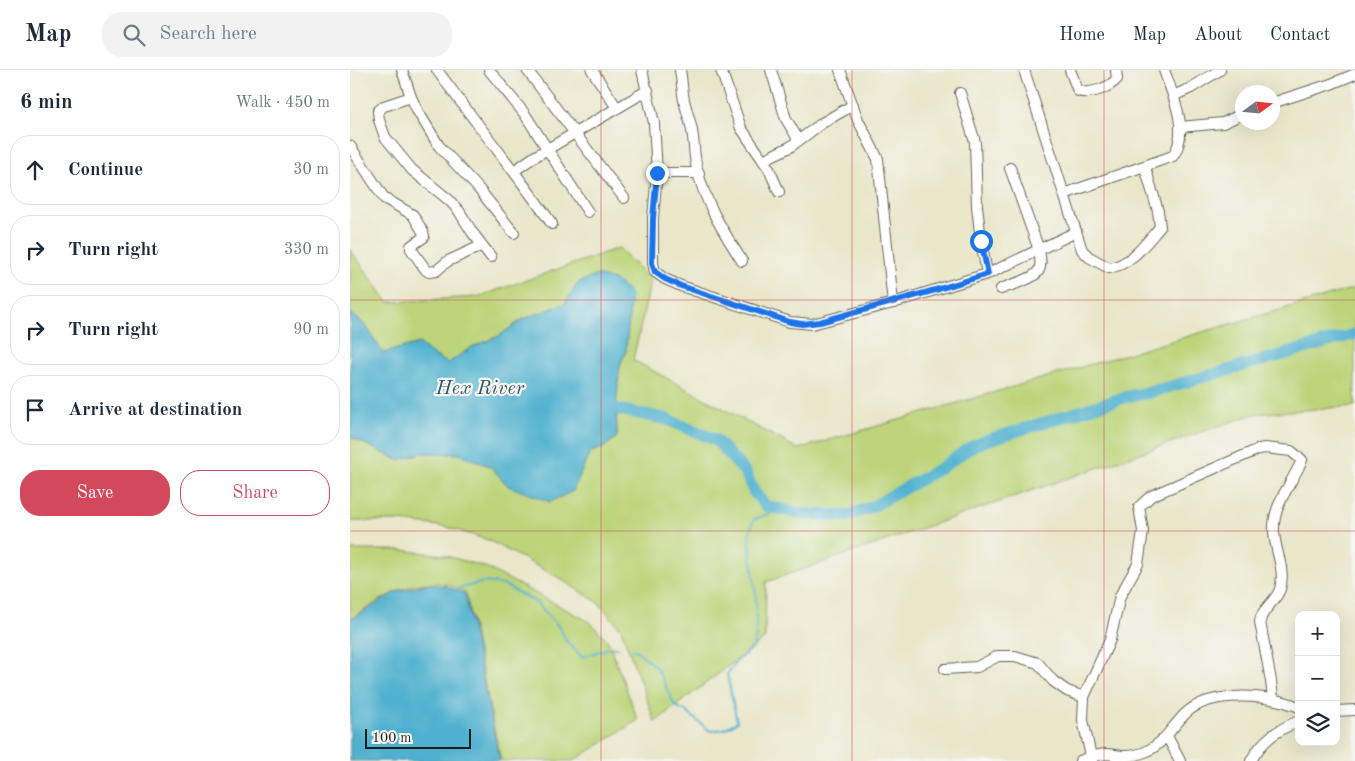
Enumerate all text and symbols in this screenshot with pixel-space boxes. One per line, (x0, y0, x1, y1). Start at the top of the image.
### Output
search box (102, 12, 452, 57)
icon: search (120, 21, 148, 49)
text: Map (25, 23, 72, 47)
text: Search here (160, 25, 257, 44)
text: Home (1059, 26, 1105, 44)
text: Map (1133, 26, 1166, 44)
text: About (1194, 26, 1242, 44)
text: Contact (1270, 26, 1330, 44)
north arrow (1235, 85, 1280, 130)
text: 6 min (20, 92, 73, 113)
text: Walk · 450 m (235, 95, 330, 111)
icon: ahead (21, 156, 49, 184)
text: Continue (68, 161, 143, 180)
text: 30 m (293, 162, 329, 178)
route end (646, 162, 669, 185)
route start (970, 230, 993, 253)
icon: right (21, 236, 49, 264)
text: Turn right (68, 241, 158, 260)
text: 330 m (284, 242, 329, 258)
icon: right (21, 316, 49, 344)
text: Turn right (68, 321, 158, 340)
text: 90 m (293, 322, 329, 338)
water label: Hex River (435, 379, 525, 399)
icon: arrive (21, 396, 49, 424)
text: Arrive at destination (68, 401, 242, 420)
button: Save (20, 470, 170, 516)
button: Share (180, 470, 330, 516)
map controls (1295, 611, 1340, 746)
button: + (1295, 611, 1340, 656)
button: − (1295, 656, 1340, 701)
button: layers (1295, 701, 1340, 746)
scale bar (365, 726, 471, 749)
text: 100 m (372, 731, 411, 745)

